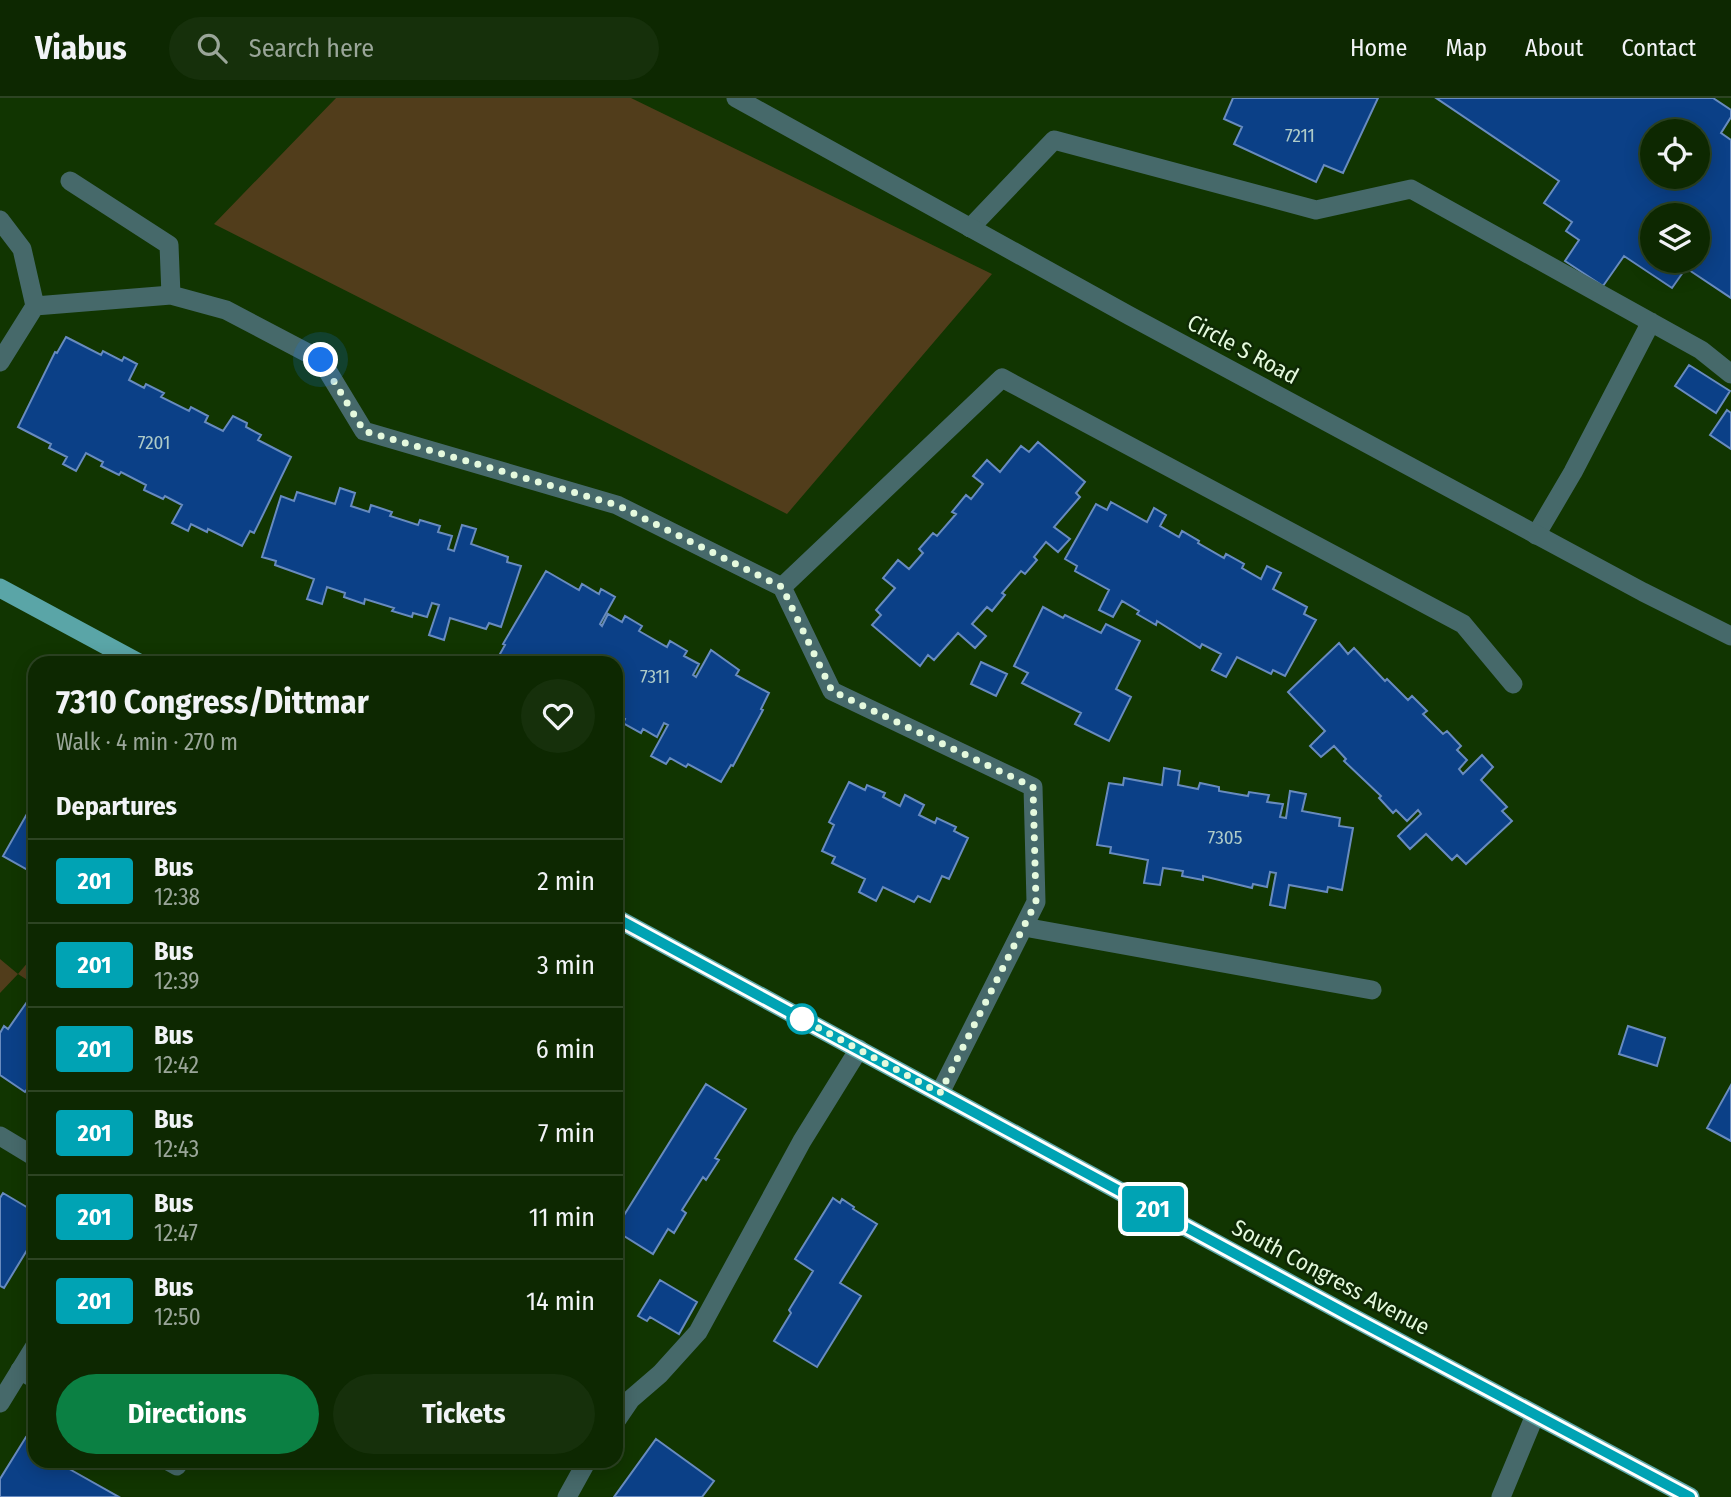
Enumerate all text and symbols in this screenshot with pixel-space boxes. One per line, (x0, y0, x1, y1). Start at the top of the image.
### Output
search box (169, 17, 659, 80)
text: Viabus (35, 28, 127, 68)
icon: search (193, 29, 231, 67)
text: Search here (249, 33, 374, 64)
text: Home (1350, 34, 1407, 62)
text: Map (1445, 34, 1487, 62)
text: About (1525, 34, 1583, 62)
text: Contact (1621, 34, 1696, 62)
map controls (1640, 119, 1710, 273)
button: locate (1640, 119, 1710, 189)
house number: 7211 (1285, 124, 1315, 147)
button: layers (1640, 203, 1710, 273)
street label: Circle S Road (1183, 308, 1303, 390)
your location (303, 342, 338, 377)
house number: 7201 (138, 431, 170, 454)
house number: 7311 (640, 665, 670, 688)
button: heart (521, 679, 595, 753)
text: 7310 Congress/Dittmar (56, 682, 369, 722)
text: Walk · 4 min · 270 m (56, 728, 238, 756)
text: Departures (56, 791, 177, 822)
house number: 7305 (1208, 826, 1242, 849)
text: Bus (154, 852, 193, 883)
text: 2 min (537, 866, 595, 897)
text: 201 (78, 867, 111, 895)
text: 12:38 (154, 883, 200, 911)
text: Bus (154, 936, 193, 967)
text: 3 min (537, 950, 595, 981)
text: 201 (78, 951, 111, 979)
text: 12:39 (154, 967, 200, 995)
unlabelled marker (787, 1004, 817, 1034)
text: Bus (154, 1020, 193, 1051)
text: 6 min (536, 1034, 595, 1065)
text: 201 (78, 1035, 111, 1063)
text: 12:42 (154, 1051, 199, 1079)
text: Bus (154, 1104, 193, 1135)
text: 7 min (538, 1118, 595, 1149)
text: 201 (78, 1119, 111, 1147)
text: 12:43 (154, 1135, 199, 1163)
line badge: 201 (1113, 1186, 1193, 1232)
text: Bus (154, 1188, 193, 1219)
text: 201 (1136, 1195, 1170, 1223)
text: 11 min (529, 1202, 595, 1233)
text: 201 (78, 1203, 111, 1231)
street label: South Congress Avenue (1228, 1213, 1434, 1341)
text: 12:47 (154, 1219, 198, 1247)
text: Bus (154, 1272, 193, 1303)
text: 14 min (526, 1286, 595, 1317)
text: 201 (78, 1287, 111, 1315)
text: 12:50 (154, 1303, 201, 1331)
button: Directions (56, 1374, 319, 1454)
button: Tickets (333, 1374, 595, 1454)

